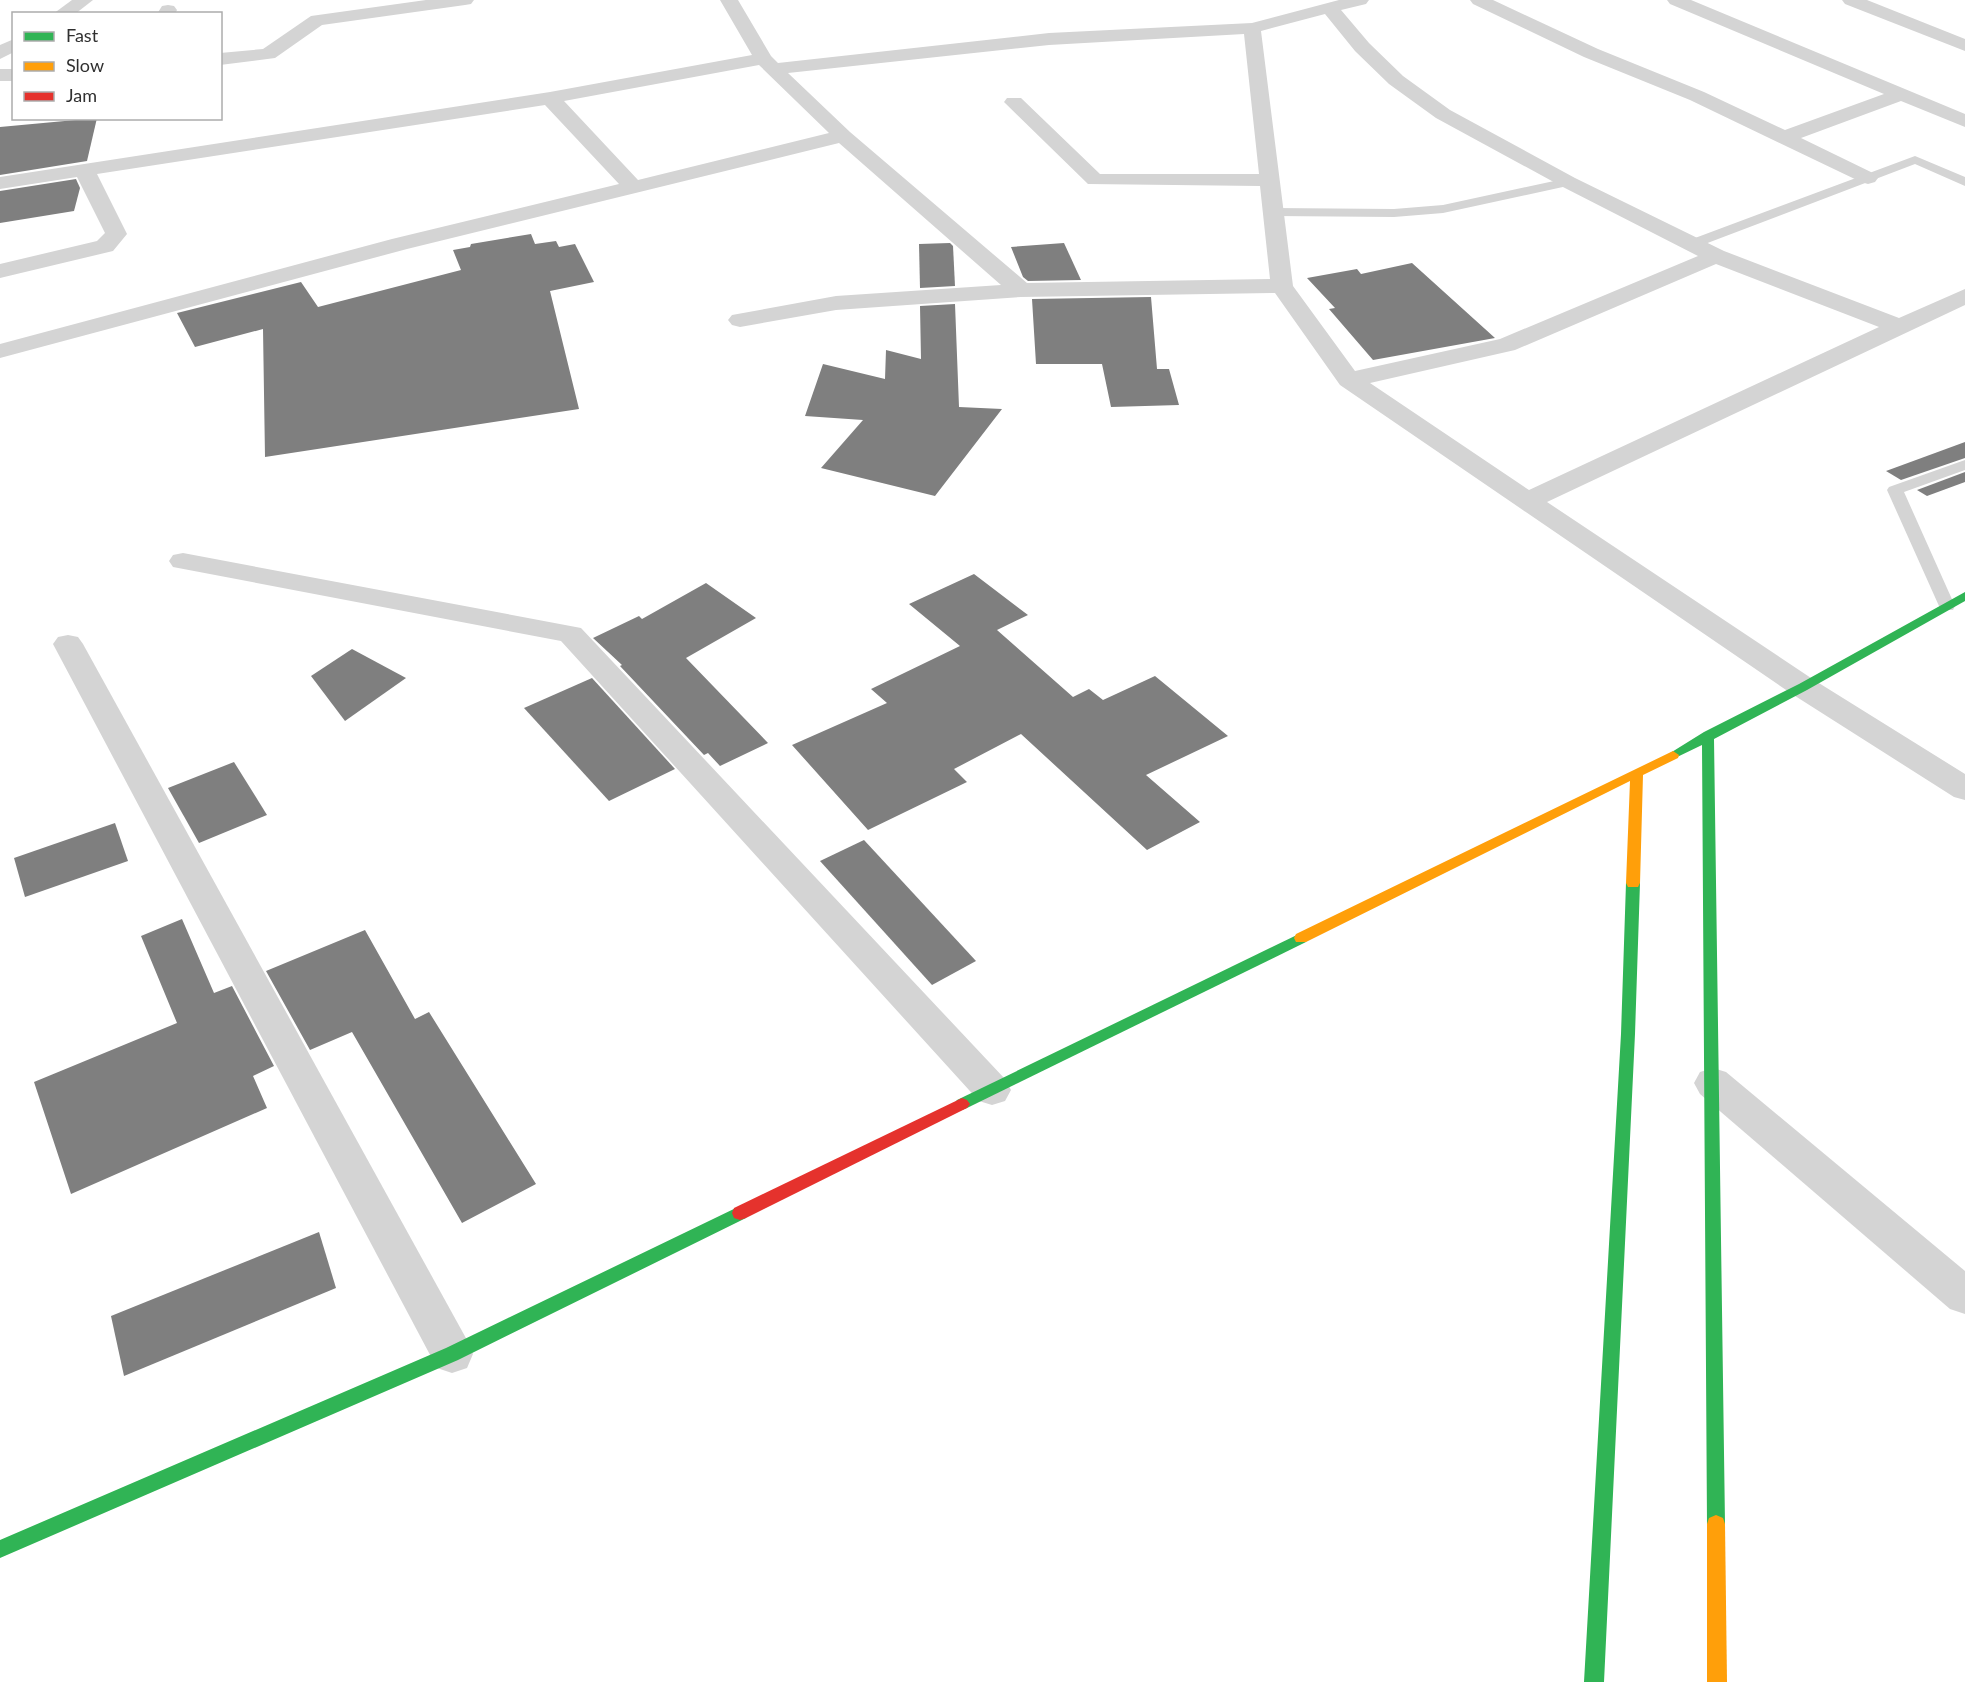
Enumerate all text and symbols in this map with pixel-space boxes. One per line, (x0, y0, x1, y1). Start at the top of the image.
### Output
legend (12, 12, 222, 120)
text: Fast (66, 24, 99, 46)
text: Slow (66, 54, 104, 76)
text: Jam (66, 84, 97, 106)

